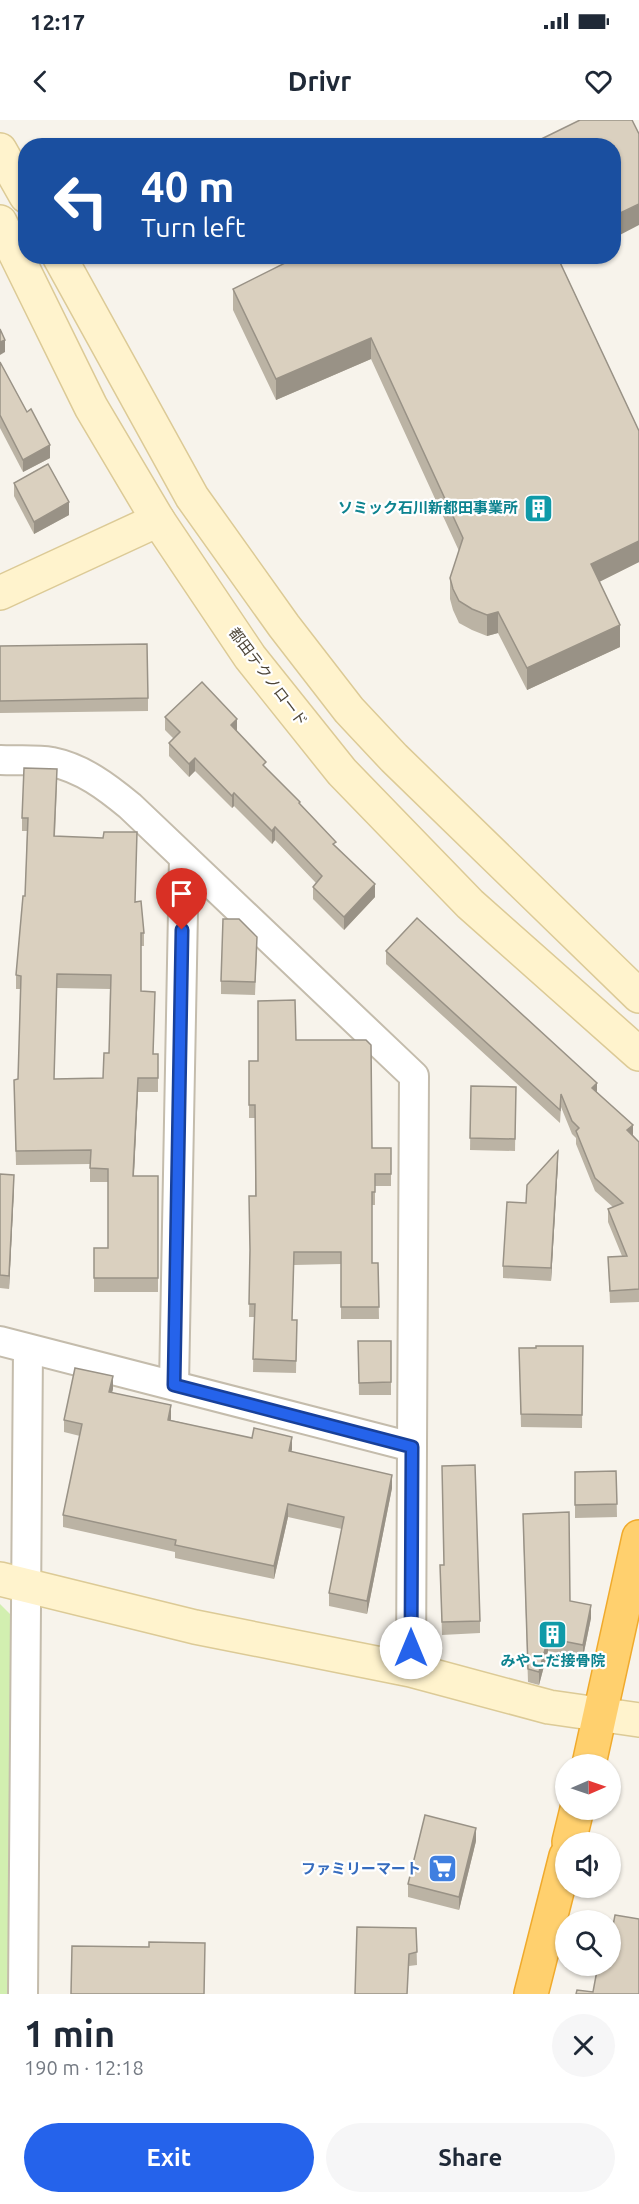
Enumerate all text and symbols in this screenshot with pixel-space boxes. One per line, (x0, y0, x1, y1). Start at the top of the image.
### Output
text: 12:17 (30, 9, 85, 34)
icon: back (24, 65, 57, 98)
icon: heart (582, 65, 615, 98)
text: Drivr (288, 66, 351, 96)
icon: left (42, 162, 120, 240)
text: 40 m (141, 163, 235, 210)
text: Turn left (141, 212, 245, 242)
building icon: ソミック石川新都田事業所 (523, 492, 555, 524)
place label: ソミック石川新都田事業所 (338, 499, 518, 516)
street label: 都田テクノロード (226, 624, 311, 729)
pin (156, 868, 207, 930)
icon: arrive (165, 877, 198, 910)
position arrow (379, 1616, 443, 1680)
building icon: みやこだ接骨院 (537, 1618, 569, 1650)
place label: みやこだ接骨院 (500, 1652, 606, 1669)
north arrow (555, 1754, 621, 1820)
map controls (555, 1754, 621, 1976)
button: sound (555, 1832, 621, 1898)
supermarket icon: ファミリーマート (426, 1853, 458, 1885)
place label: ファミリーマート (301, 1860, 421, 1877)
button: search (555, 1910, 621, 1976)
text: 1 min (24, 2013, 115, 2054)
button: close (552, 2014, 615, 2077)
text: 190 m · 12:18 (24, 2056, 144, 2079)
button: Exit (24, 2123, 314, 2192)
button: Share (326, 2123, 615, 2192)

